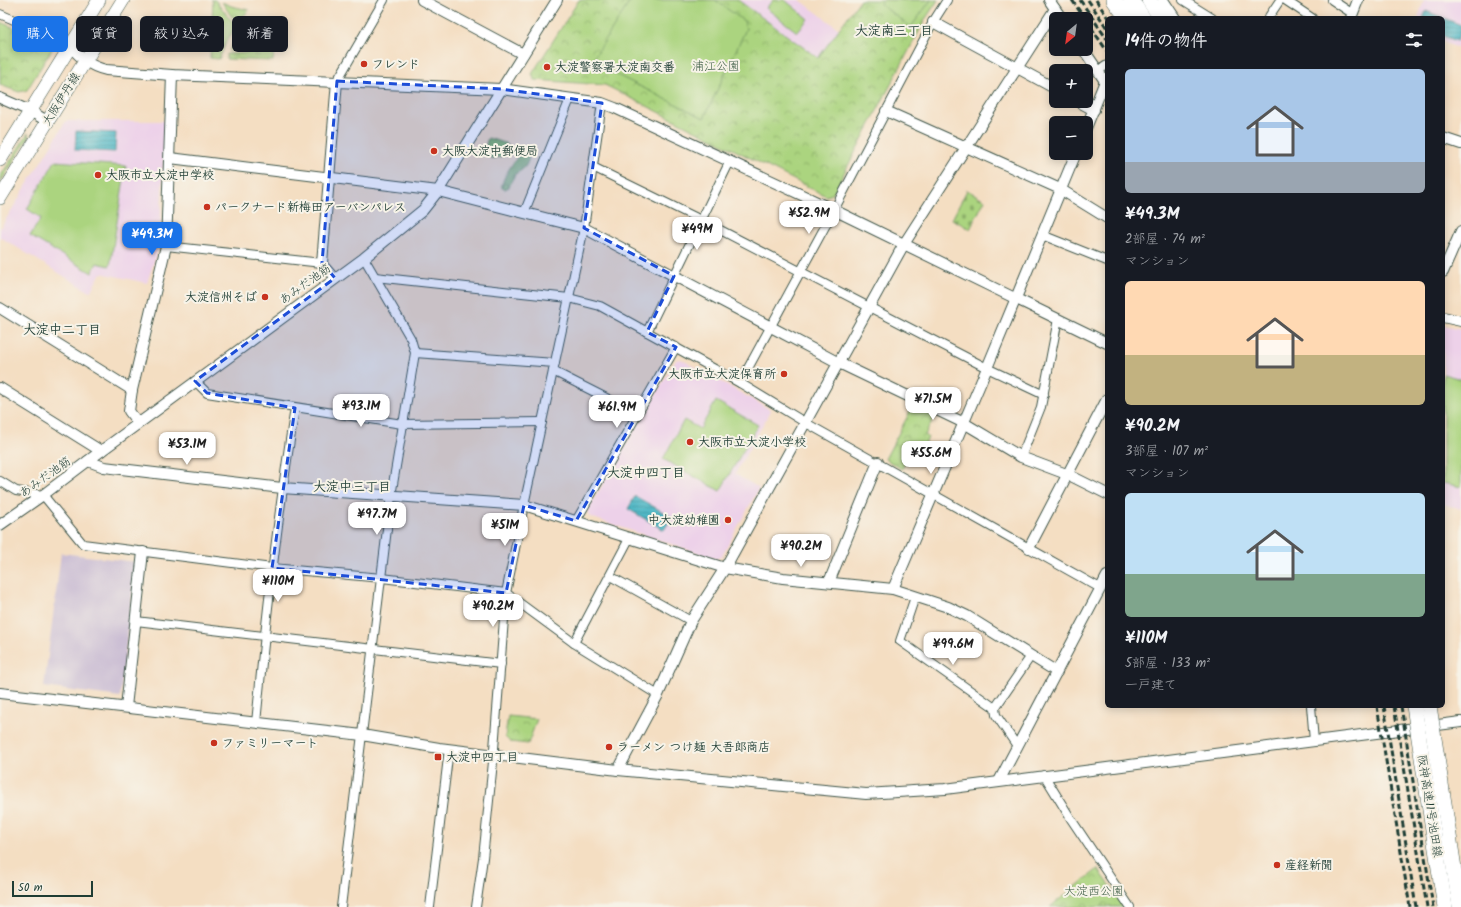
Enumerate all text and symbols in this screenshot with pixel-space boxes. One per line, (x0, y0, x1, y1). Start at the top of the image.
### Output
north arrow (1049, 12, 1093, 56)
map controls (1049, 12, 1093, 160)
chip: 購入 (12, 16, 68, 52)
chip: 賃貸 (76, 16, 132, 52)
chip: 絞り込み (140, 16, 224, 52)
chip: 新着 (232, 16, 288, 52)
district label: 大淀南三丁目 (855, 21, 933, 42)
text: 14件の物件 (1125, 28, 1207, 55)
icon: filters (1403, 29, 1425, 51)
place label: フレンド (372, 55, 420, 74)
park label: 浦江公園 (692, 57, 740, 76)
place label: 大淀警察署大淀南交番 (555, 58, 675, 77)
marker: フレンド (359, 59, 369, 69)
marker: 大淀警察署大淀南交番 (542, 62, 552, 72)
button: + (1049, 64, 1093, 108)
street label: 大阪伊丹線 (37, 69, 85, 130)
icon: home (1239, 95, 1311, 167)
button: − (1049, 116, 1093, 160)
place label: 大阪大淀中郵便局 (442, 142, 538, 161)
marker: 大阪大淀中郵便局 (429, 146, 439, 156)
place label: 大阪市立大淀中学校 (106, 166, 214, 185)
marker: 大阪市立大淀中学校 (93, 170, 103, 180)
place label: パークナード新梅田アーバンパレス (215, 198, 406, 217)
pin: ¥52.9M (776, 201, 842, 235)
text: ¥49.3M (1125, 201, 1180, 228)
marker: パークナード新梅田アーバンパレス (202, 202, 212, 212)
text: ¥52.9M (788, 203, 830, 224)
pin: ¥49M (673, 217, 721, 251)
text: ¥49M (681, 219, 713, 240)
pin: ¥49.3M (119, 222, 185, 256)
text: ¥49.3M (131, 224, 173, 245)
text: 2部屋 · 74 m² (1125, 229, 1205, 250)
text: マンション (1125, 251, 1189, 272)
street label: あみだ池筋 (275, 259, 335, 310)
place label: 大淀信州そば (185, 288, 257, 307)
marker: 大淀信州そば (260, 292, 270, 302)
icon: home (1239, 307, 1311, 379)
district label: 大淀中二丁目 (23, 320, 101, 341)
place label: 大阪市立大淀保育所 (668, 365, 777, 384)
marker: 大阪市立大淀保育所 (779, 369, 789, 379)
pin: ¥71.5M (900, 387, 966, 421)
text: ¥71.5M (914, 389, 952, 410)
pin: ¥93.1M (328, 394, 394, 428)
pin: ¥61.9M (584, 395, 650, 429)
text: ¥93.1M (342, 396, 380, 417)
text: ¥61.9M (598, 397, 636, 418)
text: ¥90.2M (1125, 413, 1180, 440)
pin: ¥53.1M (154, 432, 220, 466)
place label: 大阪市立大淀小学校 (698, 433, 806, 452)
text: ¥53.1M (168, 434, 206, 455)
marker: 大阪市立大淀小学校 (685, 437, 695, 447)
pin: ¥55.6M (898, 441, 964, 475)
text: 3部屋 · 107 m² (1125, 441, 1208, 462)
text: ¥55.6M (910, 443, 952, 464)
street label: あみだ池筋 (15, 452, 75, 503)
district label: 大淀中四丁目 (607, 463, 685, 484)
text: マンション (1125, 463, 1189, 484)
district label: 大淀中三丁目 (313, 477, 391, 498)
pin: ¥97.7M (344, 502, 410, 536)
text: ¥97.7M (357, 504, 397, 525)
place label: 中大淀幼稚園 (648, 511, 720, 530)
pin: ¥51M (481, 513, 529, 547)
text: ¥51M (491, 515, 519, 536)
marker: 中大淀幼稚園 (723, 515, 733, 525)
icon: home (1239, 519, 1311, 591)
pin: ¥90.2M (768, 534, 834, 568)
text: ¥90.2M (780, 536, 822, 557)
pin: ¥110M (250, 569, 306, 603)
text: ¥110M (262, 571, 294, 592)
pin: ¥90.2M (460, 594, 526, 628)
text: ¥90.2M (472, 596, 514, 617)
text: ¥110M (1125, 625, 1167, 652)
pin: ¥99.6M (920, 632, 986, 666)
text: ¥99.6M (932, 634, 974, 655)
text: 5部屋 · 133 m² (1125, 653, 1210, 674)
text: 一戸建て (1125, 675, 1177, 696)
place label: ファミリーマート (222, 734, 318, 753)
marker: ファミリーマート (209, 738, 219, 748)
place label: ラーメン つけ麺 大吾郎商店 (617, 738, 770, 757)
marker: ラーメン つけ麺 大吾郎商店 (604, 742, 614, 752)
place label: 大淀中四丁目 (446, 748, 518, 767)
marker: 大淀中四丁目 (433, 752, 443, 762)
street label: 阪神高速11号池田線 (1412, 753, 1447, 859)
place label: 産経新聞 (1285, 856, 1333, 875)
marker: 産経新聞 (1272, 860, 1282, 870)
scale bar (12, 879, 93, 898)
text: 50 m (18, 879, 43, 897)
park label: 大淀西公園 (1064, 882, 1124, 901)

